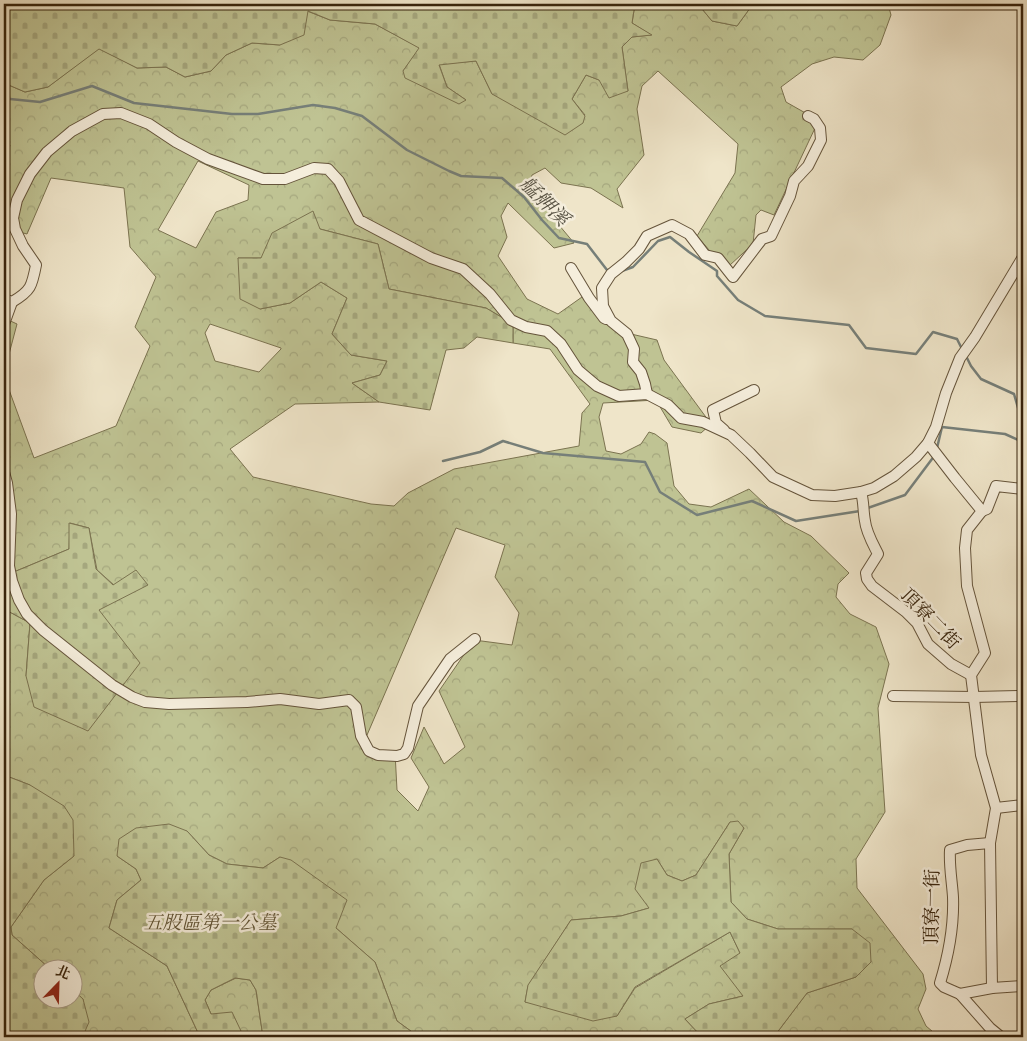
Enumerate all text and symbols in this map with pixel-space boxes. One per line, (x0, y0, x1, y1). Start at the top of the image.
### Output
water label: 艋舺溪 (514, 172, 575, 234)
street label: 頂寮二街 (895, 584, 965, 654)
street label: 頂寮一街 (920, 869, 945, 945)
park label: 五股區第一公墓 (143, 912, 279, 935)
north arrow (32, 958, 82, 1008)
text: 北 (53, 962, 73, 984)

